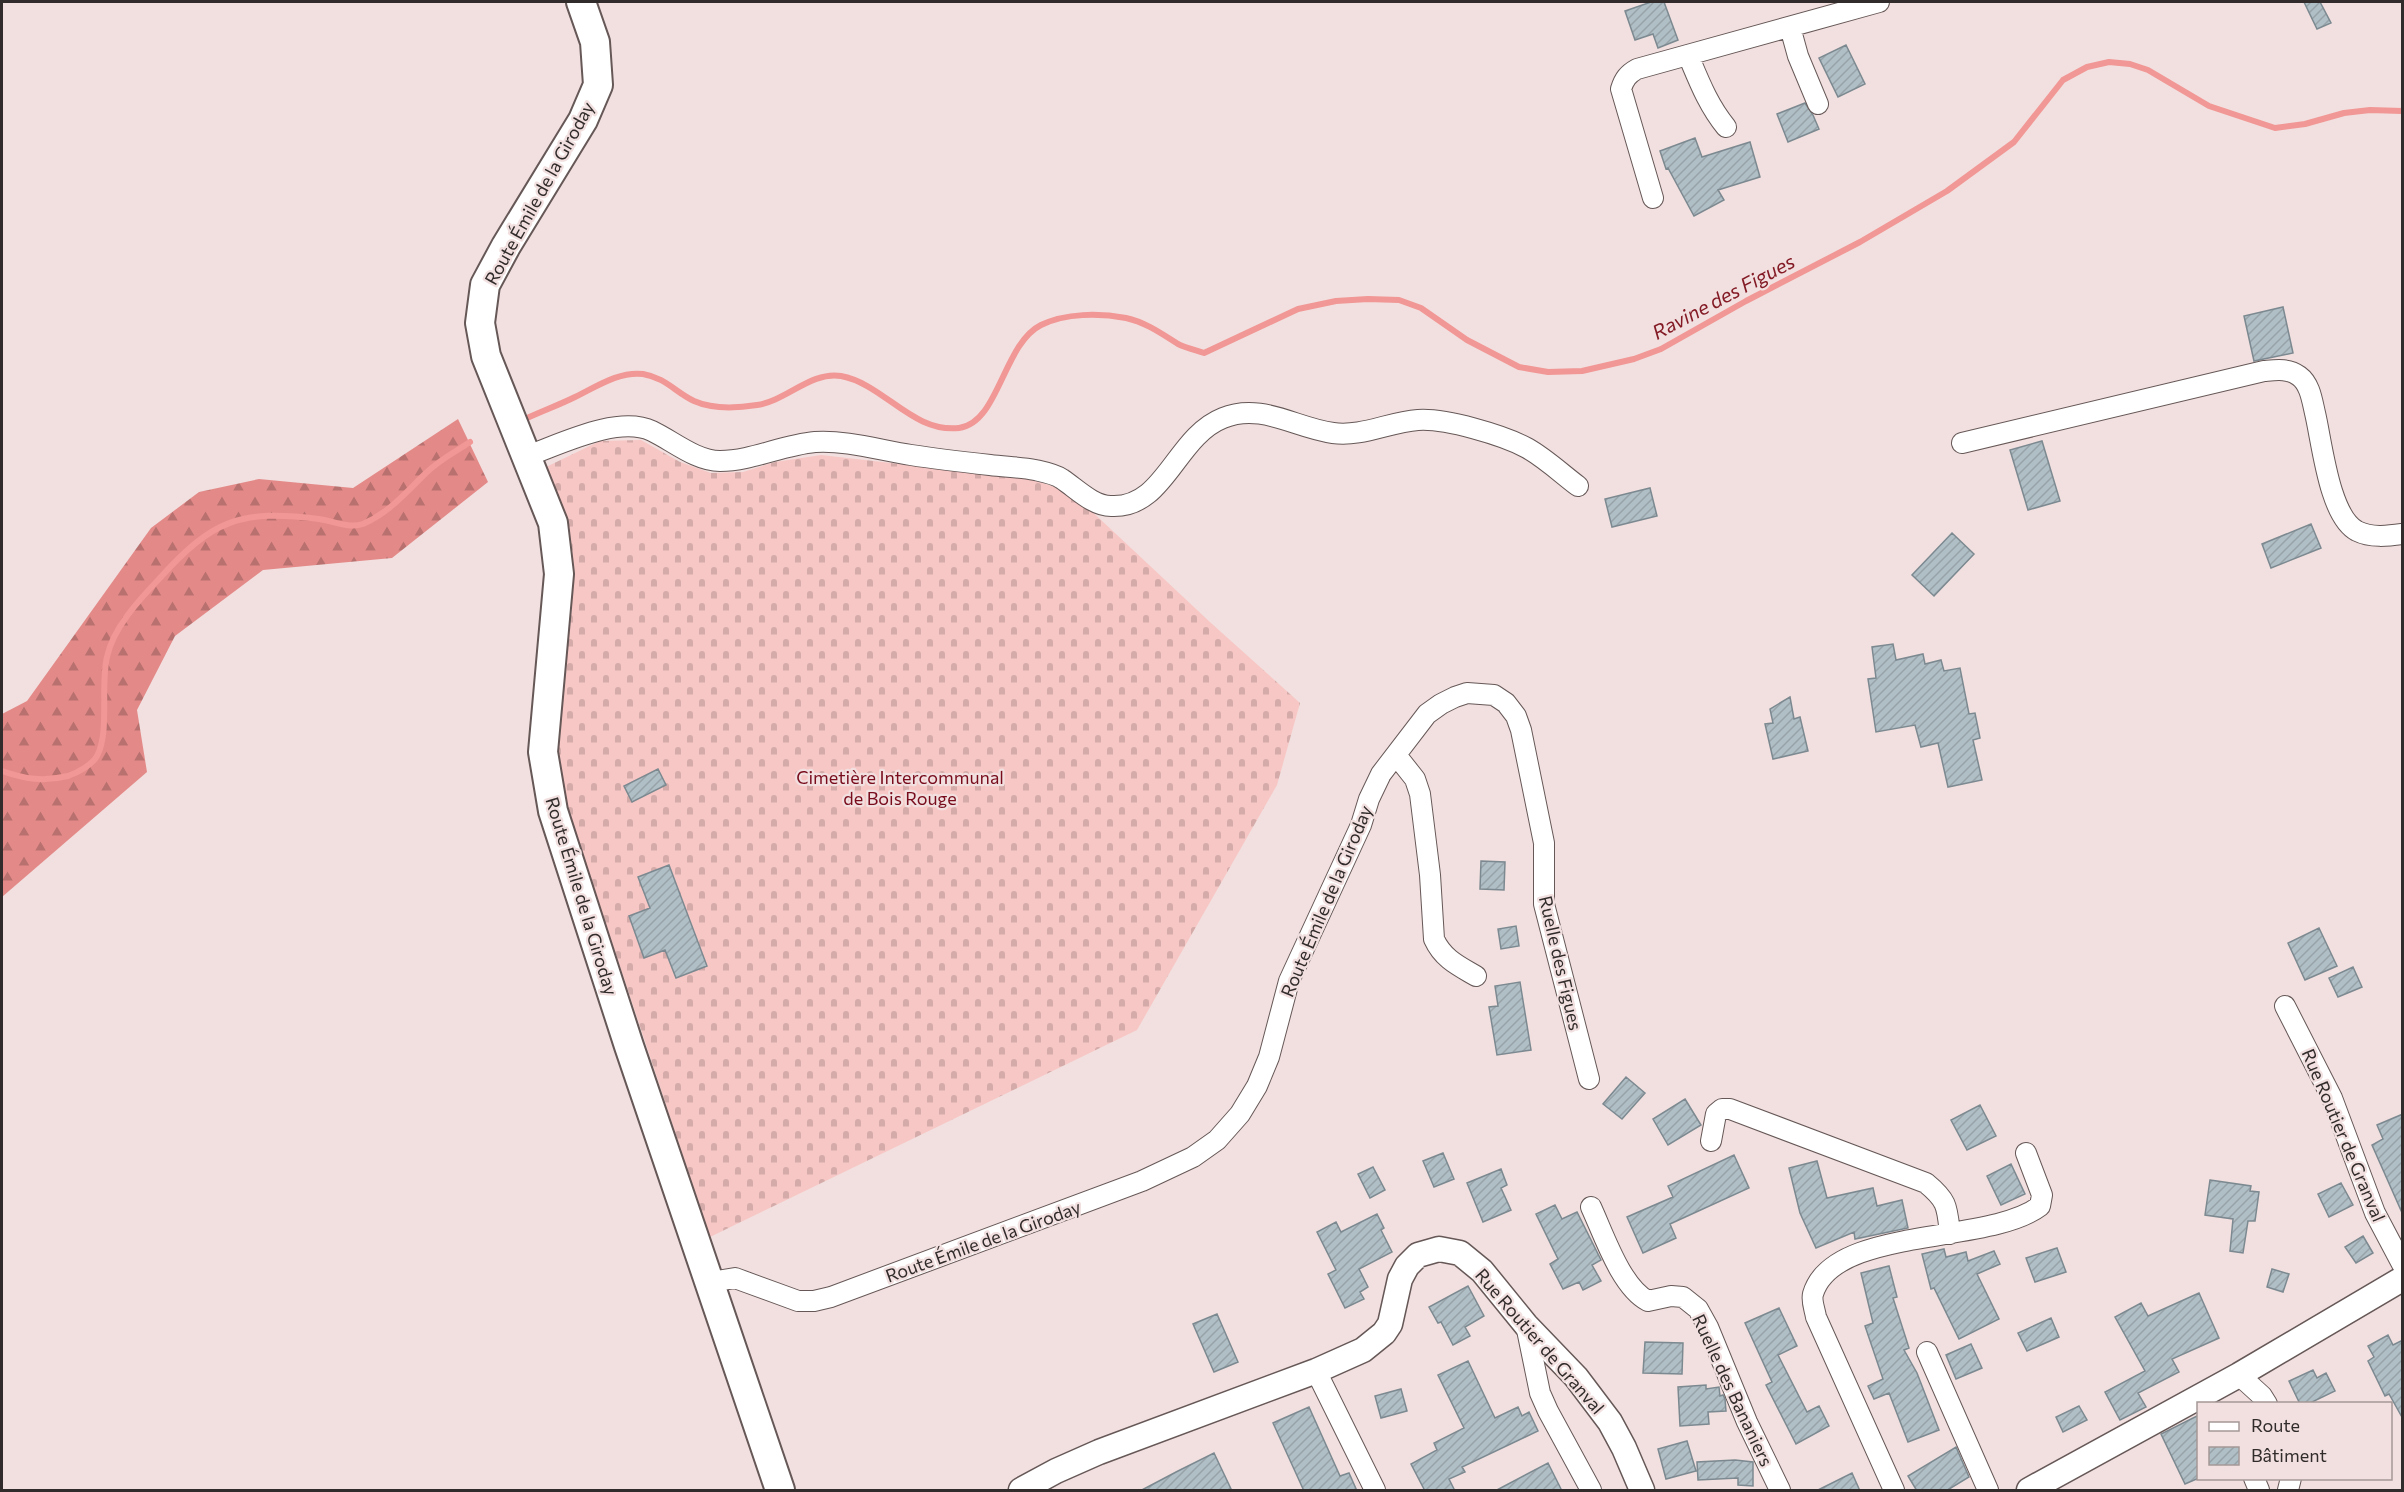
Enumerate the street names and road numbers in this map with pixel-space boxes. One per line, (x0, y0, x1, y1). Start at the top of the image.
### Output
street label: Route Émile de la Giroday (479, 98, 599, 288)
street label: Route Émile de la Giroday (541, 794, 623, 998)
street label: Route Émile de la Giroday (1276, 802, 1376, 1000)
street label: Ruelle des Figues (1535, 893, 1587, 1033)
street label: Rue Routier de Granval (2298, 1045, 2390, 1225)
street label: Route Émile de la Giroday (882, 1195, 1084, 1287)
street label: Rue Routier de Granval (1471, 1264, 1609, 1418)
street label: Ruelle des Bananiers (1688, 1310, 1778, 1470)

